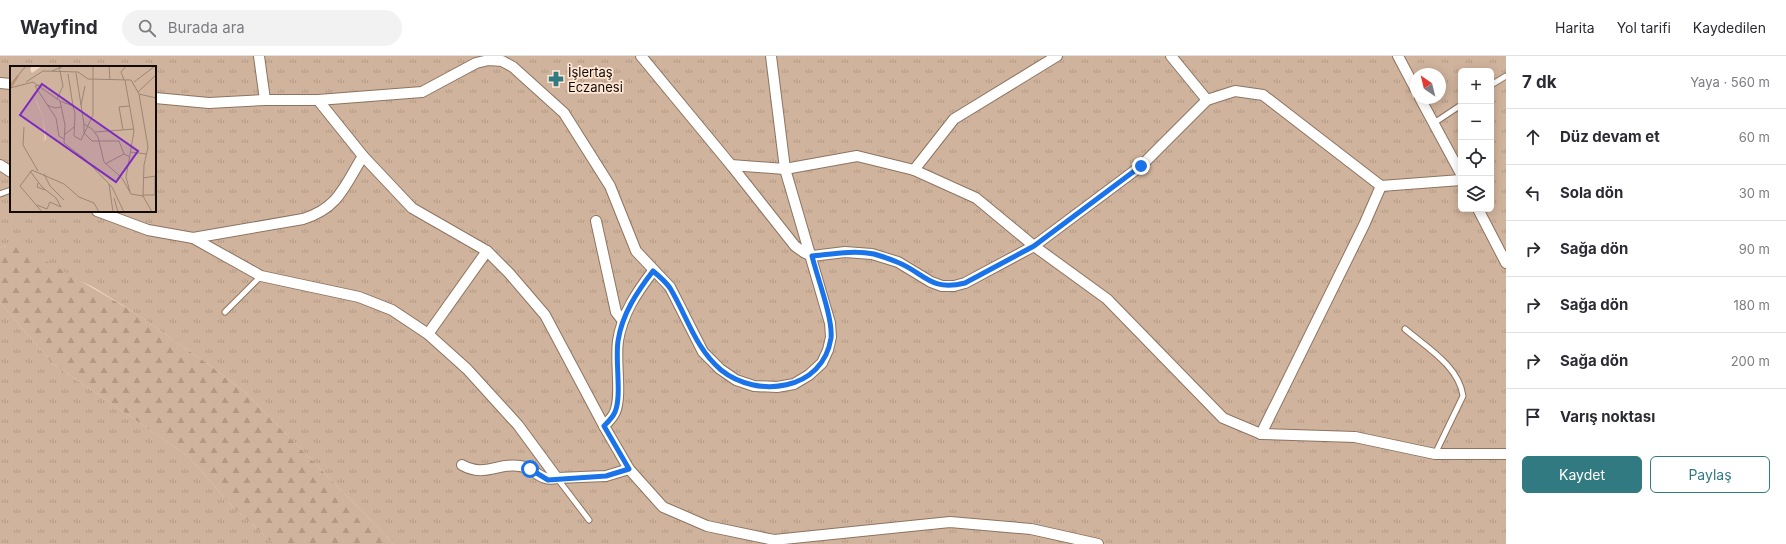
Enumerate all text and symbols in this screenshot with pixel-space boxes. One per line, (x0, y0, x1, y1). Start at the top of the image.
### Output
search box (122, 10, 402, 46)
text: Wayfind (20, 16, 98, 39)
icon: search (136, 17, 158, 39)
text: Burada ara (168, 18, 245, 37)
text: Harita (1555, 19, 1595, 36)
text: Yol tarifi (1617, 19, 1671, 36)
text: Kaydedilen (1693, 19, 1766, 36)
place label: İşlertaş Eczanesi (568, 64, 623, 95)
inset map (10, 66, 156, 212)
north arrow (1410, 68, 1446, 104)
map controls (1458, 68, 1494, 212)
button: + (1458, 68, 1494, 104)
pharmacy icon: İşlertaş Eczanesi (547, 70, 565, 88)
text: 7 dk (1522, 72, 1557, 92)
text: Yaya · 560 m (1690, 74, 1770, 90)
button: − (1458, 104, 1494, 140)
icon: ahead (1522, 126, 1544, 148)
text: Düz devam et (1560, 127, 1660, 146)
text: 60 m (1739, 129, 1770, 145)
button: locate (1458, 140, 1494, 176)
route end (1132, 157, 1150, 175)
button: layers (1458, 176, 1494, 212)
icon: left (1522, 182, 1544, 204)
text: Sola dön (1560, 183, 1623, 202)
text: 30 m (1739, 185, 1770, 201)
icon: right (1522, 238, 1544, 260)
text: Sağa dön (1560, 239, 1628, 258)
text: 90 m (1739, 241, 1770, 257)
icon: right (1522, 294, 1544, 316)
text: Sağa dön (1560, 295, 1628, 314)
text: 180 m (1733, 297, 1770, 313)
icon: right (1522, 350, 1544, 372)
text: Sağa dön (1560, 351, 1628, 370)
text: 200 m (1731, 353, 1770, 369)
icon: arrive (1522, 406, 1544, 428)
text: Varış noktası (1560, 407, 1655, 426)
button: Kaydet (1522, 456, 1642, 493)
button: Paylaş (1650, 456, 1770, 493)
route start (521, 460, 539, 478)

